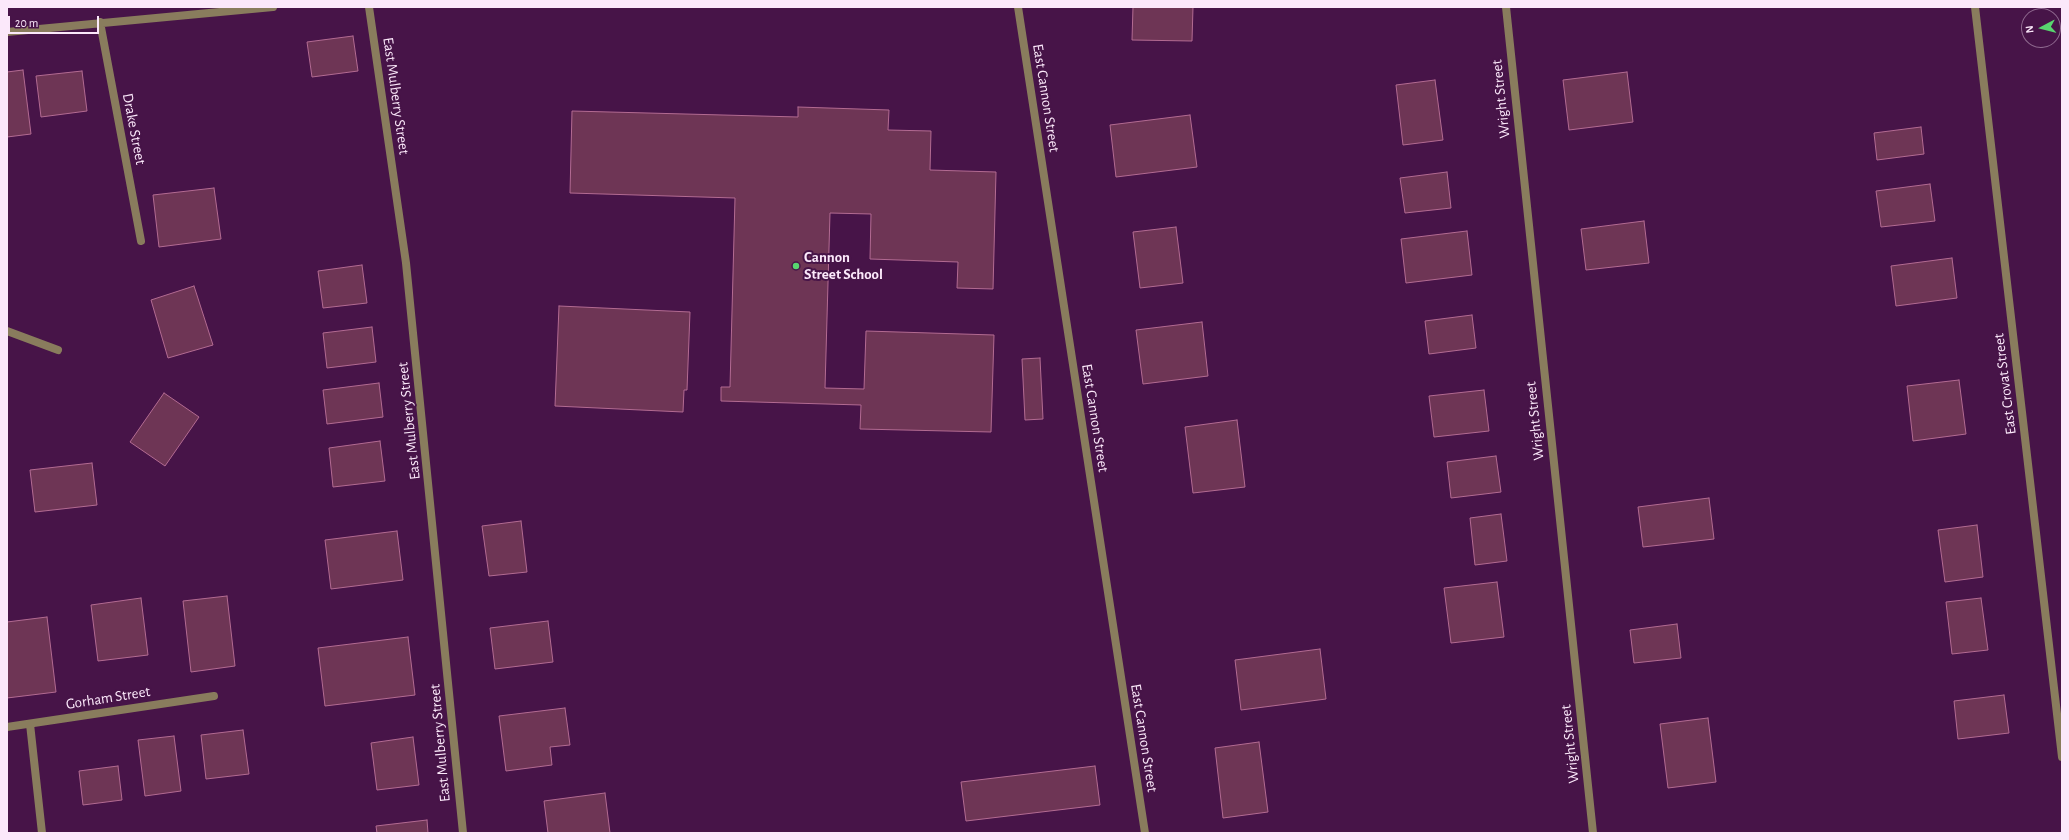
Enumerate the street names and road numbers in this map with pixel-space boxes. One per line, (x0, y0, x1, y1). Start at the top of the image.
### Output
street label: East Mulberry Street (379, 36, 413, 156)
street label: East Cannon Street (1029, 43, 1063, 153)
street label: Wright Street (1488, 59, 1514, 139)
street label: Drake Street (118, 92, 150, 166)
street label: East Crovat Street (1990, 332, 2020, 436)
street label: East Mulberry Street (394, 361, 424, 481)
street label: East Cannon Street (1078, 363, 1112, 473)
street label: Wright Street (1522, 381, 1548, 461)
street label: Gorham Street (65, 682, 151, 714)
street label: East Mulberry Street (426, 683, 454, 803)
street label: East Cannon Street (1127, 683, 1161, 793)
street label: Wright Street (1557, 704, 1583, 784)

